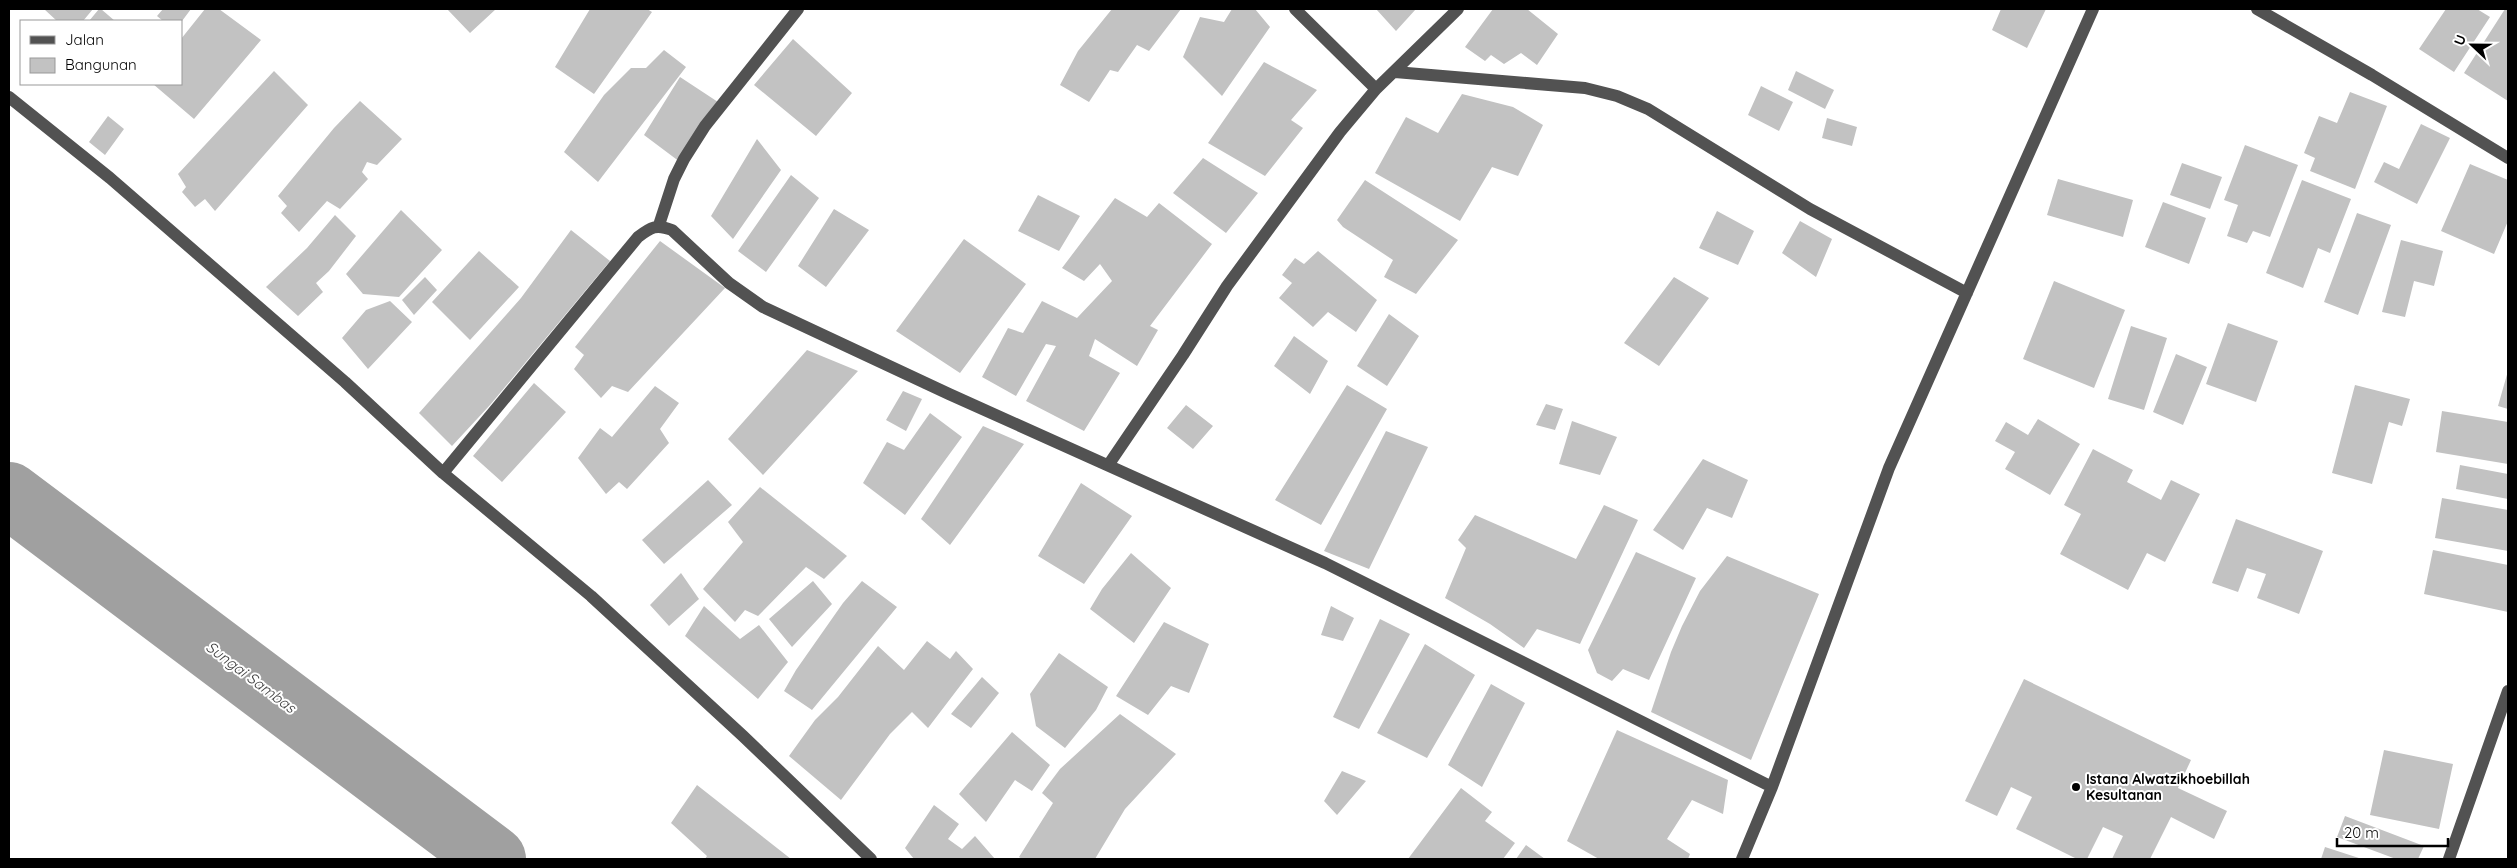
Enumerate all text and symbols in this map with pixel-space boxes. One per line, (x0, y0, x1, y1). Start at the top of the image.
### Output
legend (20, 20, 182, 85)
north arrow (2447, 20, 2497, 70)
text: Jalan (65, 30, 104, 49)
text: U (2450, 32, 2470, 48)
text: Bangunan (65, 55, 137, 74)
water label: Sungai Sambas (202, 637, 301, 718)
place label: Istana Alwatzikhoebillah Kesultanan (2086, 770, 2250, 804)
marker: Istana Alwatzikhoebillah Kesultanan (2070, 781, 2082, 793)
scale bar (2337, 816, 2448, 848)
text: 20 m (2344, 823, 2379, 842)

